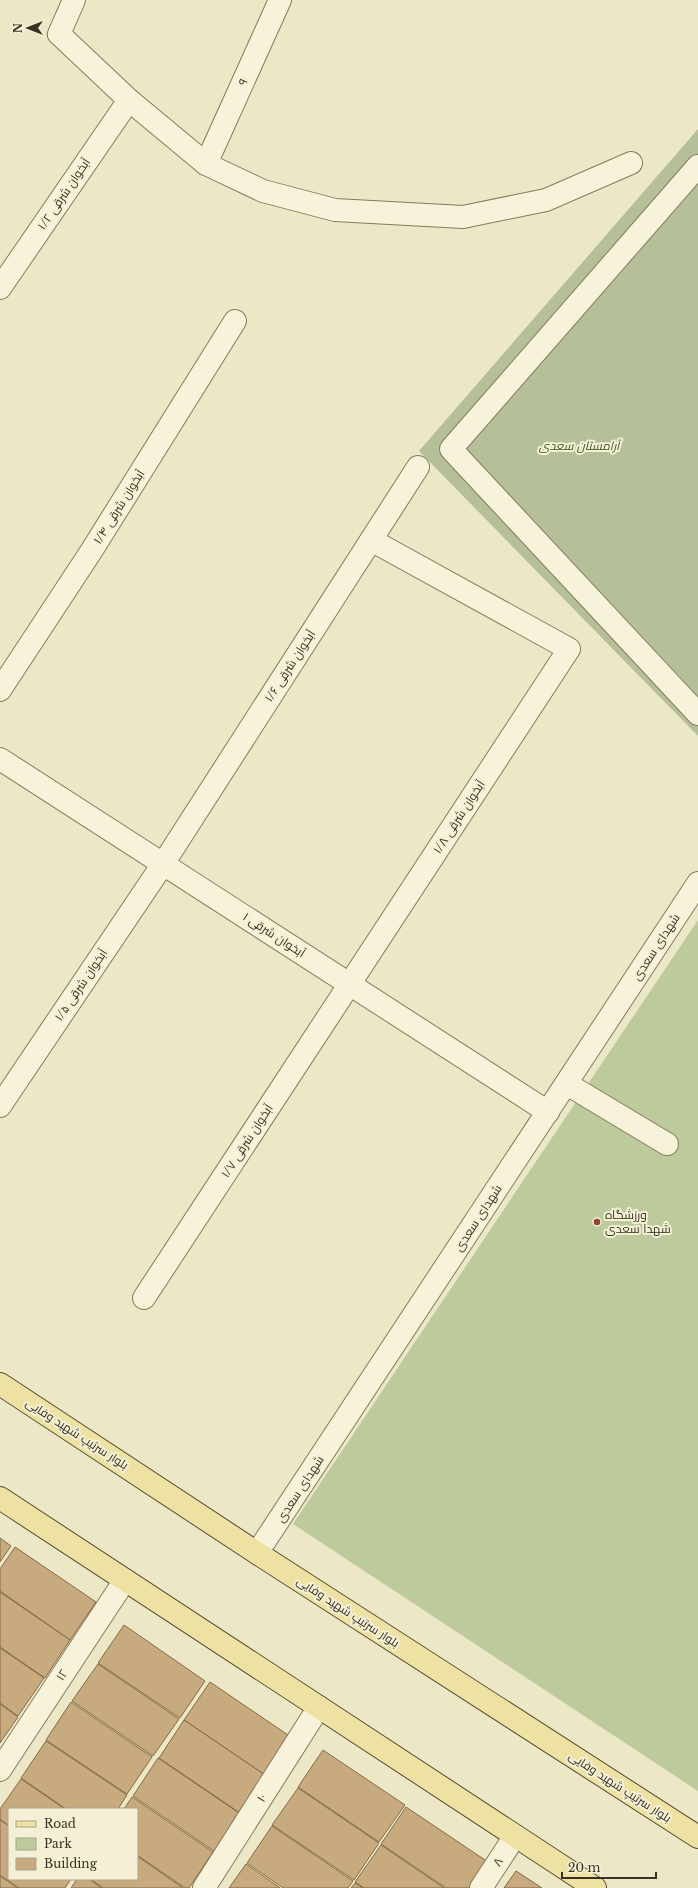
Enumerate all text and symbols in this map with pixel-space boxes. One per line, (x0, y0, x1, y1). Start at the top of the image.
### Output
north arrow (8, 8, 48, 48)
text: N (11, 22, 25, 33)
street label: ۹ (234, 76, 251, 88)
street label: آبخوان شرقی ۱/۲ (34, 154, 93, 232)
park label: آرامستان سعدی (539, 438, 622, 453)
street label: آبخوان شرقی ۱/۴ (90, 466, 148, 547)
street label: آبخوان شرقی ۱/۶ (261, 626, 319, 704)
street label: آبخوان شرقی ۱/۸ (429, 777, 488, 856)
street label: آبخوان شرقی ۱ (240, 909, 309, 961)
street label: شهدای سعدی (628, 911, 683, 983)
street label: آبخوان شرقی ۱/۵ (51, 945, 111, 1023)
street label: آبخوان شرقی ۱/۷ (217, 1101, 276, 1180)
street label: شهدای سعدی (450, 1182, 505, 1254)
place label: ورزشگاه شهدا سعدی (605, 1207, 671, 1236)
marker: ورزشگاه شهدا سعدی (592, 1217, 602, 1227)
street label: بلوار سرتیپ شهید وفایی (22, 1395, 131, 1474)
street label: شهدای سعدی (272, 1453, 327, 1525)
street label: بلوار سرتیپ شهید وفایی (293, 1573, 402, 1652)
street label: ۱۲ (53, 1666, 71, 1683)
street label: بلوار سرتیپ شهید وفایی (565, 1748, 674, 1827)
street label: ۱۰ (253, 1791, 270, 1805)
legend (8, 1808, 138, 1880)
text: Road (44, 1816, 76, 1831)
text: Park (44, 1836, 72, 1851)
street label: ۸ (489, 1854, 506, 1869)
scale bar (562, 1854, 656, 1880)
text: Building (44, 1856, 98, 1871)
text: 20 m (568, 1860, 600, 1875)

